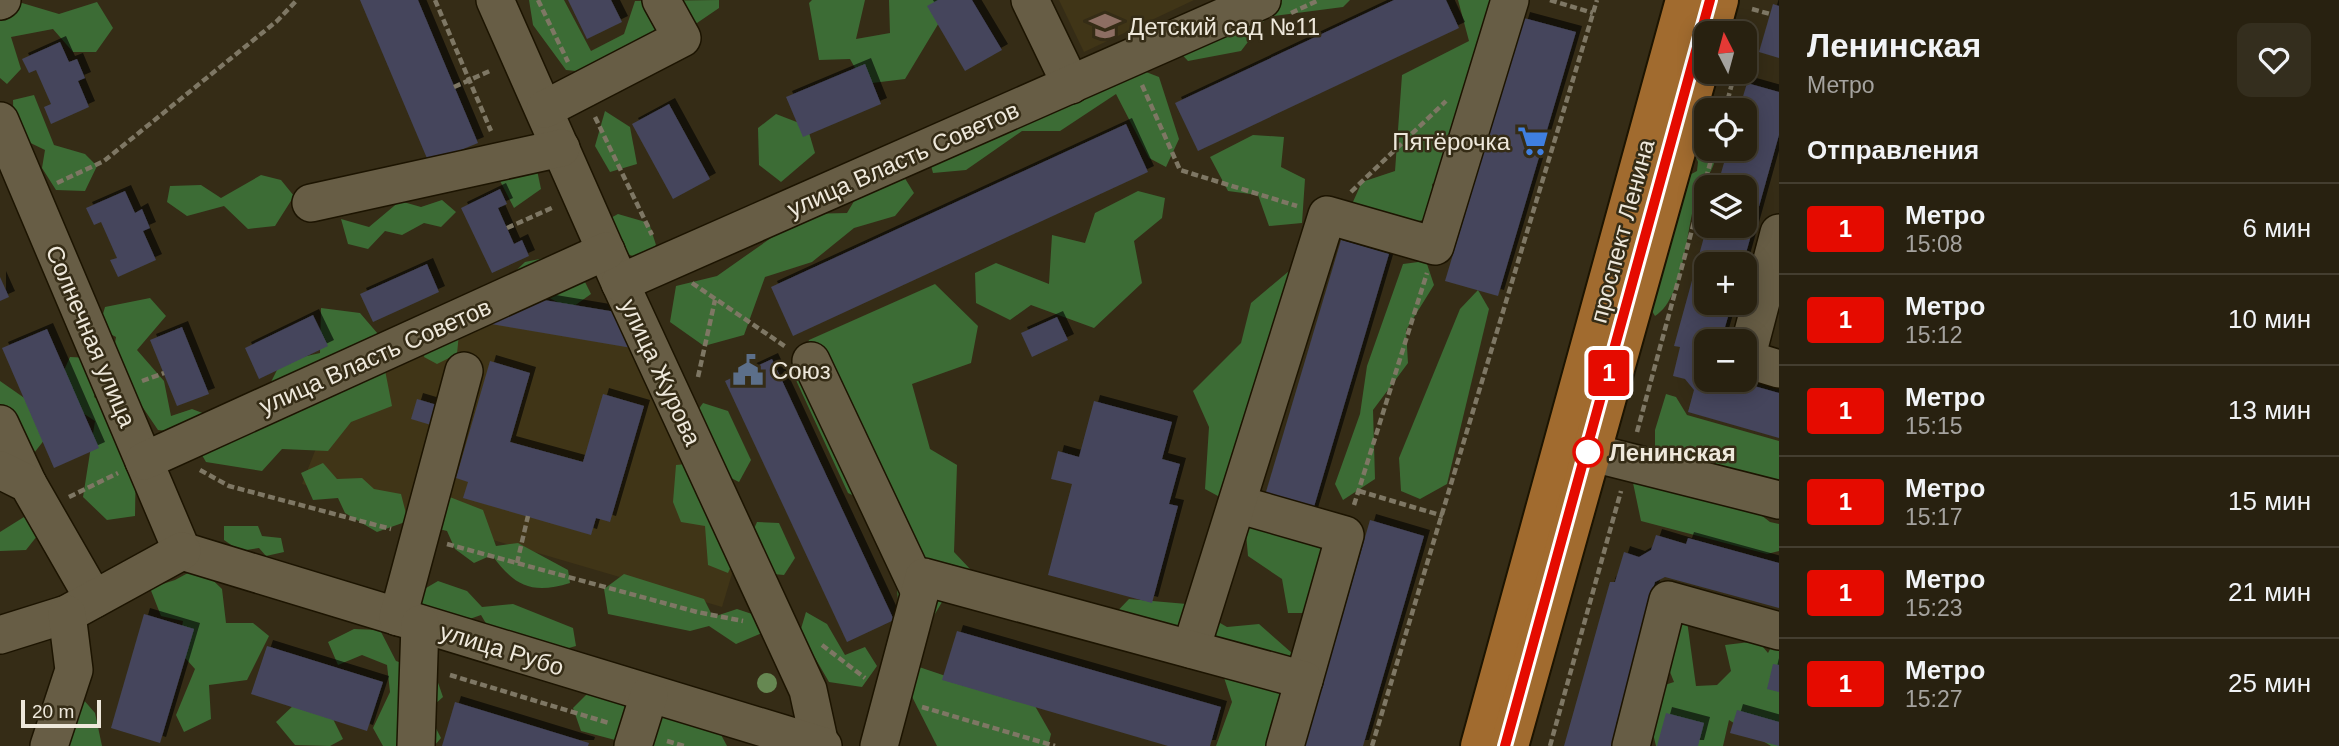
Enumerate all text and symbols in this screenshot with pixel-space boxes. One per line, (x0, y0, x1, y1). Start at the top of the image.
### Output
school or university icon: Детский сад №11 (1088, 9, 1122, 43)
place label: Детский сад №11 (1128, 13, 1320, 40)
north arrow (1694, 21, 1757, 84)
map controls (1694, 21, 1757, 392)
button: heart (2237, 23, 2311, 97)
text: Ленинская (1807, 27, 1981, 64)
text: Метро (1807, 72, 1875, 98)
street label: улица Власть Советов (783, 96, 1023, 222)
button: locate (1694, 98, 1757, 161)
supermarket icon: Пятёрочка (1516, 124, 1550, 158)
place label: Пятёрочка (1392, 128, 1511, 155)
text: Отправления (1807, 135, 1979, 165)
street label: проспект Ленина (1585, 136, 1660, 326)
button: layers (1694, 175, 1757, 238)
text: Метро (1905, 200, 1985, 230)
text: 6 мин (2243, 213, 2311, 243)
text: 1 (1839, 215, 1852, 242)
text: 15:08 (1905, 231, 1963, 257)
street label: Солнечная улица (41, 241, 142, 431)
button: + (1694, 252, 1757, 315)
text: Метро (1905, 291, 1985, 321)
street label: улица Власть Советов (255, 293, 495, 419)
street label: улица Журова (615, 294, 707, 450)
text: 10 мин (2228, 304, 2311, 334)
text: 1 (1839, 306, 1852, 333)
text: 15:12 (1905, 322, 1963, 348)
button: − (1694, 329, 1757, 392)
line badge: 1 (1586, 350, 1632, 396)
public building icon: Союз (731, 353, 765, 387)
place label: Союз (771, 357, 831, 384)
text: 1 (1602, 359, 1616, 386)
text: Метро (1905, 382, 1985, 412)
text: 13 мин (2228, 395, 2311, 425)
text: 1 (1839, 397, 1852, 424)
text: 15:15 (1905, 413, 1963, 439)
marker: Ленинская (1573, 437, 1603, 467)
place label: Ленинская (1609, 439, 1736, 466)
text: Метро (1905, 473, 1985, 503)
text: 15 мин (2228, 486, 2311, 516)
text: 1 (1839, 488, 1852, 515)
text: 15:17 (1905, 504, 1963, 530)
text: Метро (1905, 564, 1985, 594)
text: 21 мин (2228, 577, 2311, 607)
text: 1 (1839, 579, 1852, 606)
text: 15:23 (1905, 595, 1963, 621)
street label: улица Рубо (437, 617, 567, 681)
text: Метро (1905, 655, 1985, 685)
text: 25 мин (2228, 668, 2311, 698)
text: 1 (1839, 670, 1852, 697)
text: 15:27 (1905, 686, 1963, 712)
scale bar (21, 697, 102, 729)
text: 20 m (32, 701, 74, 722)

